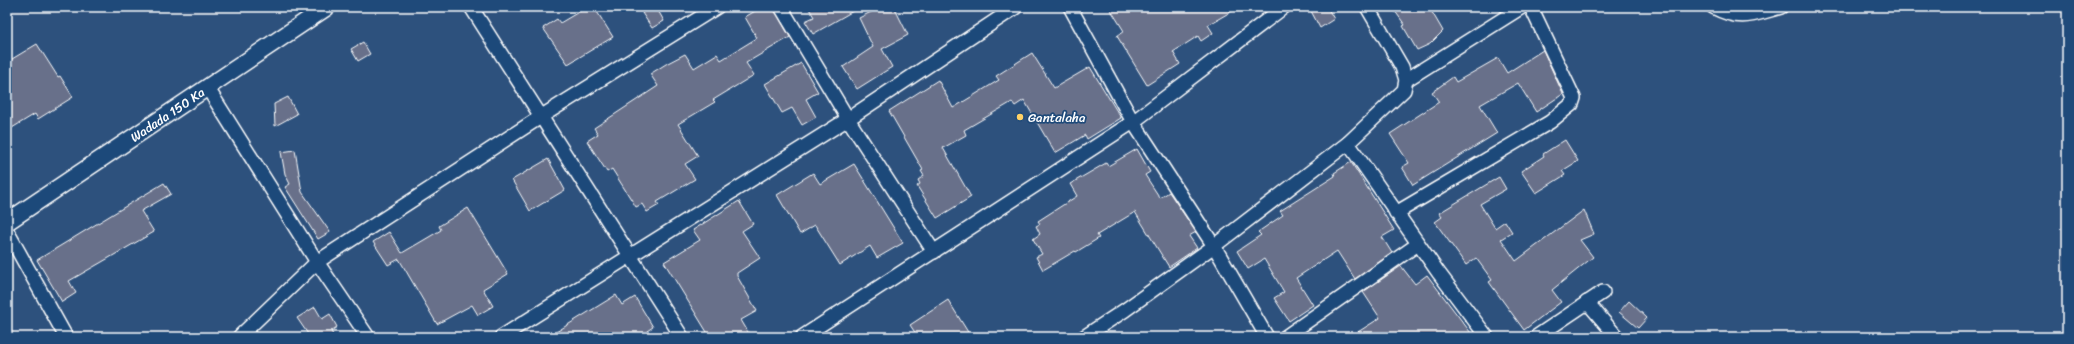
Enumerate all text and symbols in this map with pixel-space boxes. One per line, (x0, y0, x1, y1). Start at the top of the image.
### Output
street label: Wadada 150 Ka (125, 81, 210, 148)
place label: Gantalaha (1028, 106, 1086, 129)
marker: Gantalaha (1015, 112, 1025, 122)

